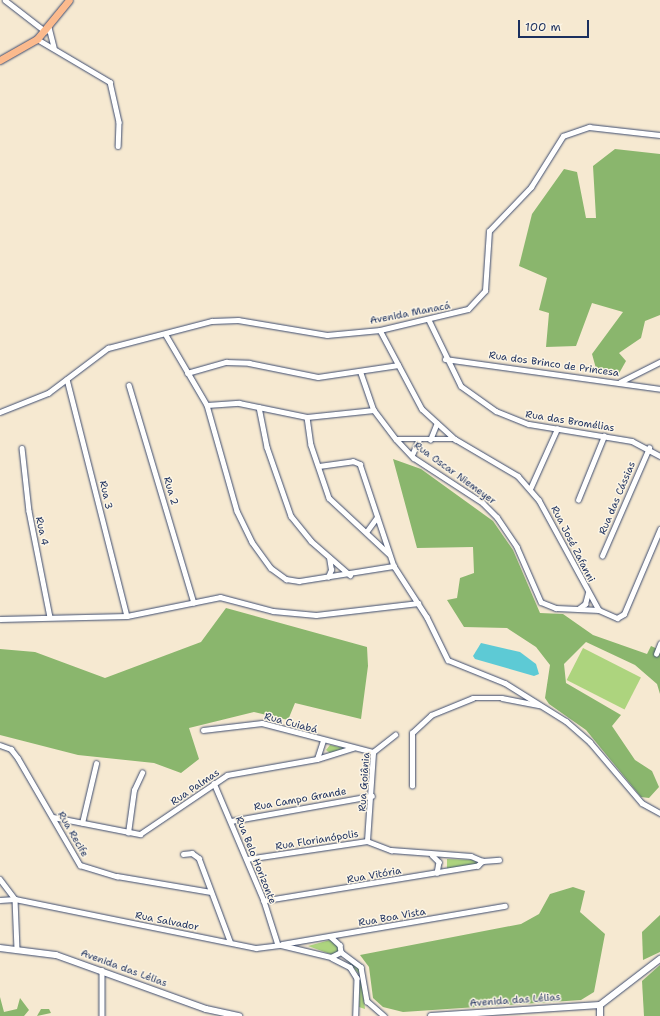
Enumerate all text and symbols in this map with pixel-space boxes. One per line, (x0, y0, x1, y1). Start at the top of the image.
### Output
scale bar (520, 12, 591, 38)
text: 100 m (525, 19, 561, 35)
street label: Avenida Manacá (369, 299, 451, 327)
street label: Rua dos Brinco de Princesa (488, 349, 620, 379)
street label: Rua das Bromélias (525, 408, 615, 434)
street label: Rua Oscar Niemeyer (412, 439, 498, 507)
street label: Rua das Cássias (596, 460, 638, 536)
street label: Rua 2 (161, 475, 181, 507)
street label: Rua 3 (97, 480, 115, 510)
street label: Rua José Zafanni (549, 504, 597, 584)
street label: Rua 4 (33, 516, 51, 546)
street label: Rua Cuiabá (263, 710, 319, 736)
street label: Rua Goiânia (356, 752, 372, 812)
street label: Rua Palmas (168, 766, 222, 808)
street label: Rua Campo Grande (253, 785, 347, 813)
street label: Rua Recife (55, 809, 91, 859)
street label: Rua Belo Horizonte (233, 814, 279, 906)
street label: Rua Florianópolis (275, 828, 359, 852)
street label: Rua Vitória (346, 864, 402, 886)
street label: Rua Boa Vista (357, 905, 427, 929)
street label: Rua Salvador (134, 909, 200, 933)
street label: Avenida das Lélias (79, 947, 169, 989)
street label: Avenida das Lélias (469, 991, 561, 1009)

